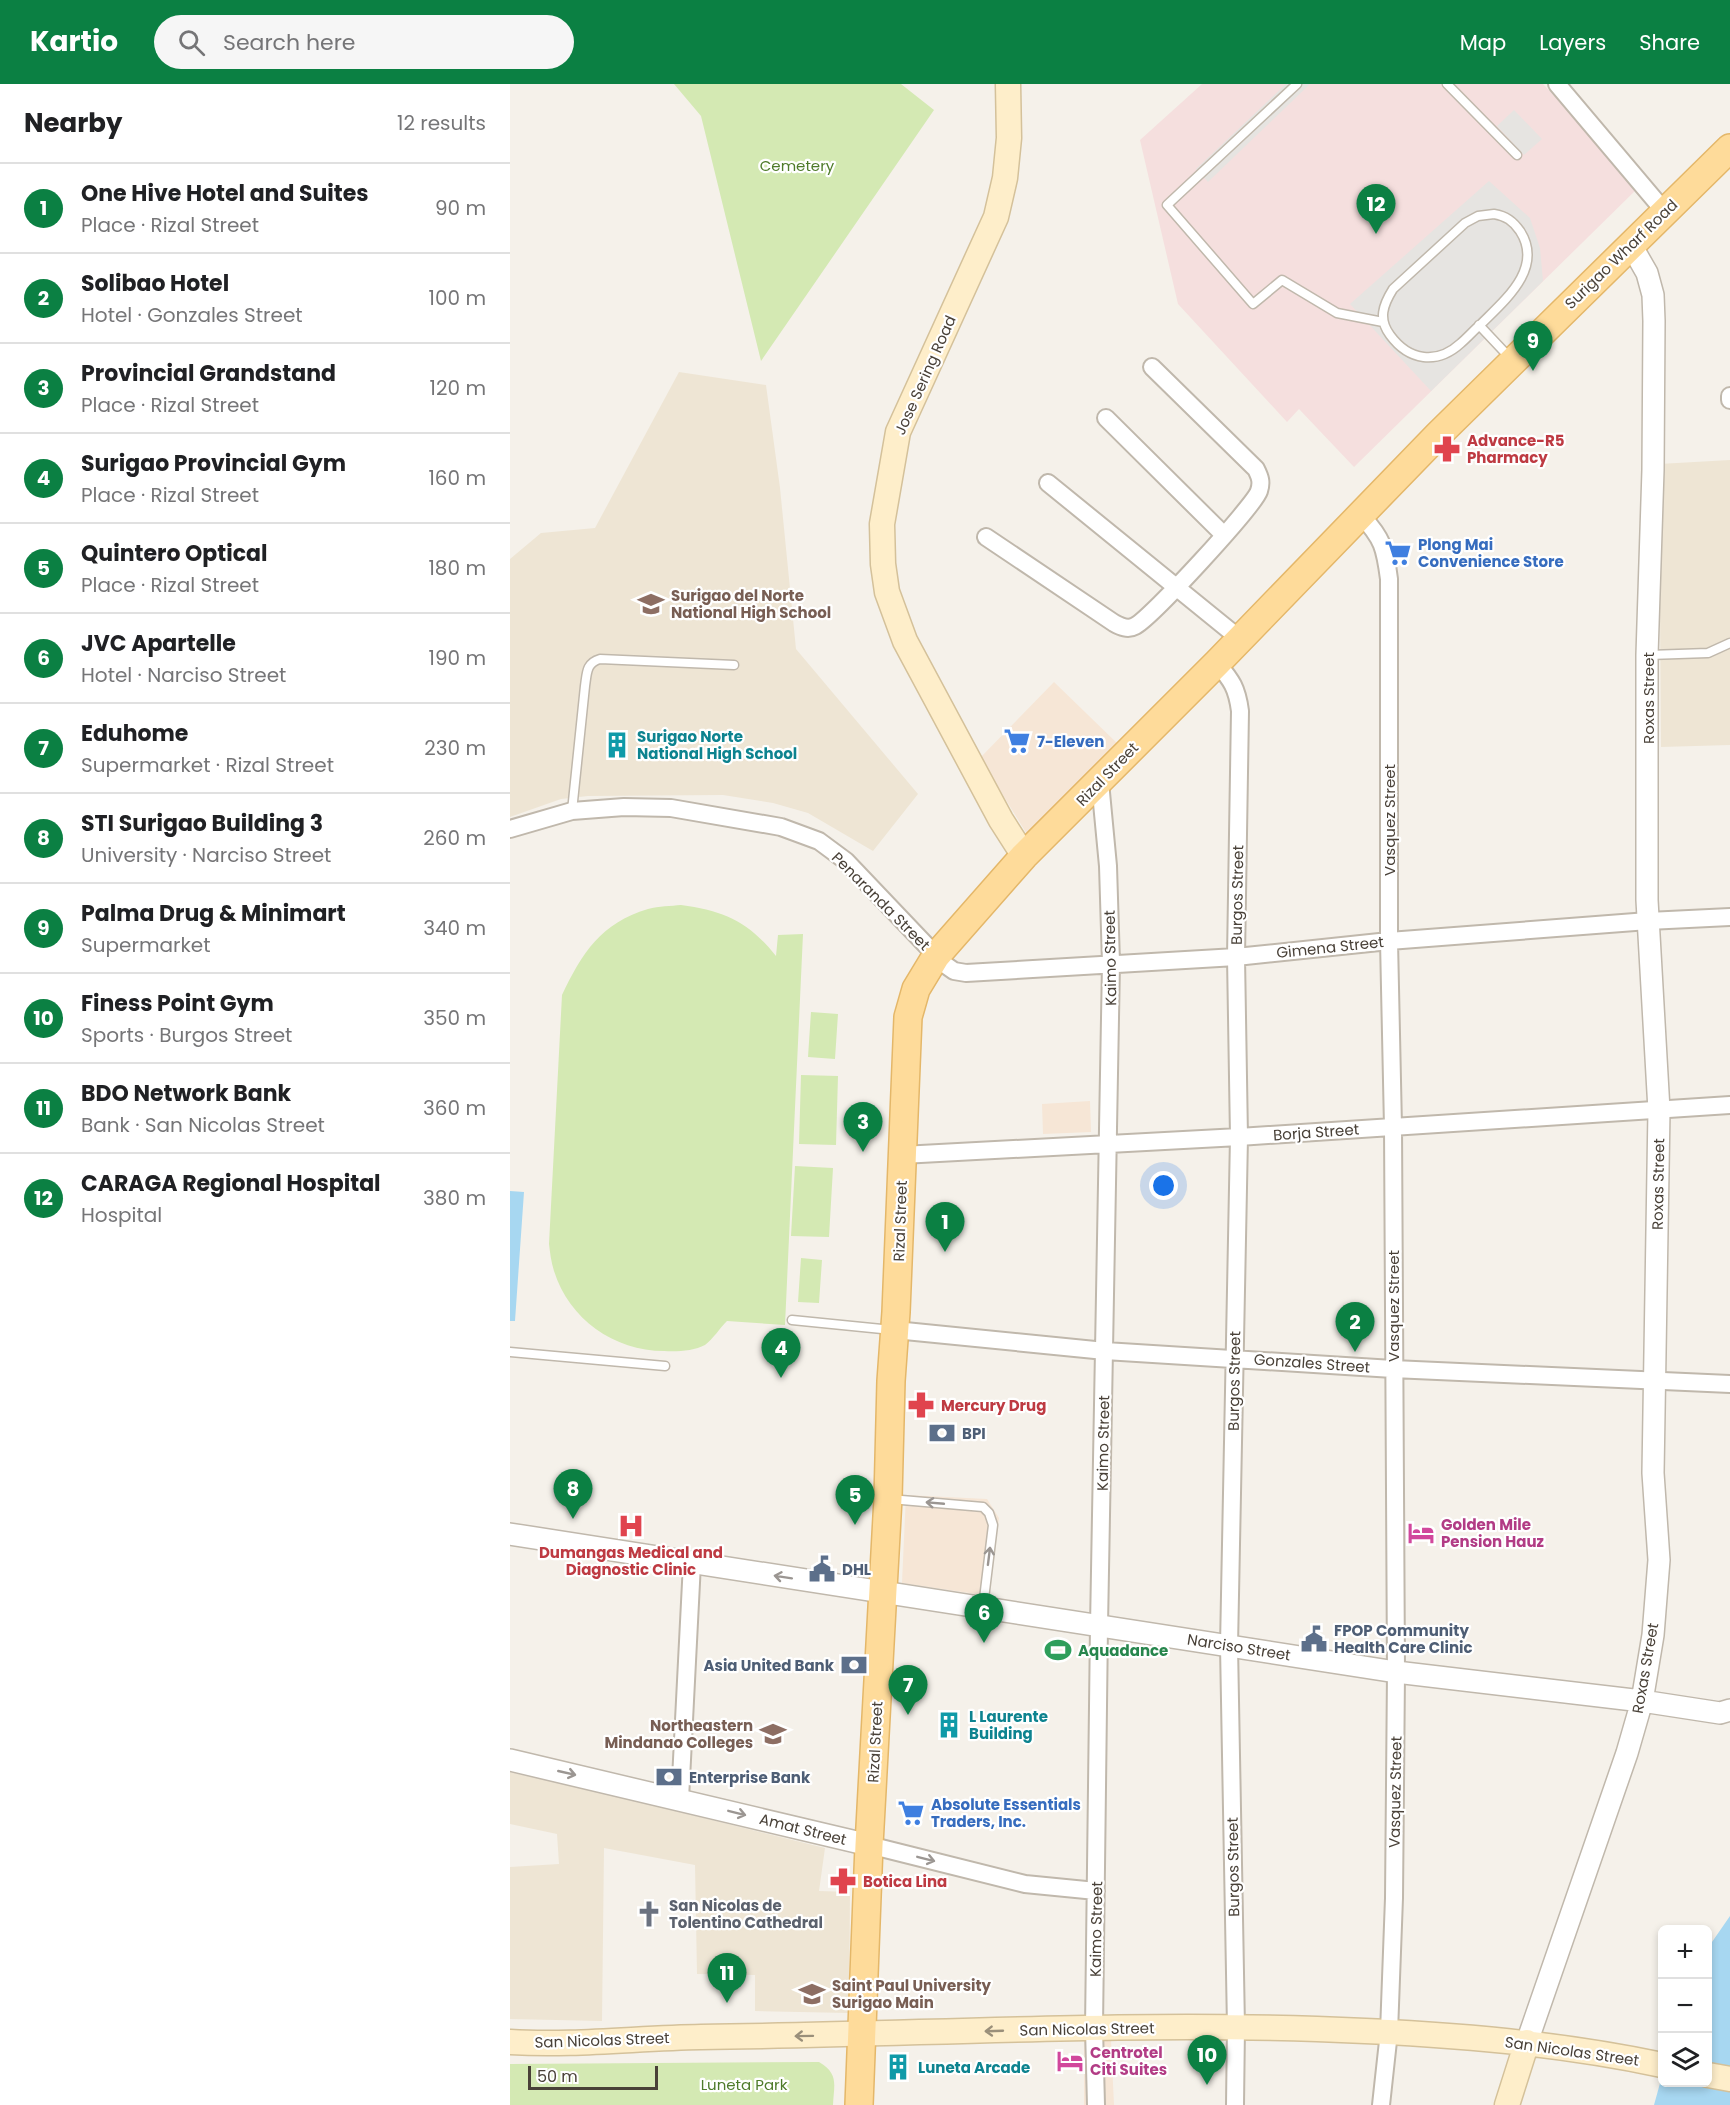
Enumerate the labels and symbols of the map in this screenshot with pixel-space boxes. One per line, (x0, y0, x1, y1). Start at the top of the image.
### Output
park label: Cemetery (760, 155, 835, 176)
pin: 12 (1356, 184, 1396, 234)
street label: Surigao Wharf Road (1560, 195, 1682, 313)
street label: Jose Sering Road (889, 312, 961, 438)
pin: 9 (1514, 322, 1552, 371)
place label: Advance-R5 Pharmacy (1467, 430, 1565, 468)
pharmacy icon: Advance-R5 Pharmacy (1432, 434, 1462, 464)
place label: Plong Mai Convenience Store (1418, 534, 1564, 572)
supermarket icon: Plong Mai Convenience Store (1383, 538, 1413, 568)
place label: Surigao del Norte National High School (671, 585, 831, 623)
school or university icon: Surigao del Norte National High School (636, 589, 666, 619)
street label: Roxas Street (1638, 652, 1659, 744)
place label: Surigao Norte National High School (637, 726, 797, 764)
supermarket icon: 7-Eleven (1002, 726, 1032, 756)
building icon: Surigao Norte National High School (602, 730, 632, 760)
place label: 7-Eleven (1037, 731, 1104, 752)
street label: Rizal Street (1071, 737, 1143, 811)
street label: Vasquez Street (1379, 764, 1400, 876)
street label: Burgos Street (1226, 845, 1248, 945)
street label: Penaranda Street (827, 847, 935, 955)
street label: Kaimo Street (1099, 910, 1121, 1006)
street label: Gimena Street (1275, 931, 1385, 963)
pin: 3 (844, 1102, 882, 1152)
street label: Borja Street (1272, 1119, 1360, 1145)
street label: Roxas Street (1647, 1138, 1669, 1230)
your location (1149, 1171, 1178, 1200)
street label: Rizal Street (888, 1180, 912, 1262)
pin: 1 (926, 1202, 964, 1252)
street label: Vasquez Street (1383, 1250, 1404, 1362)
pin: 2 (1336, 1302, 1374, 1352)
pin: 4 (762, 1328, 800, 1378)
street label: Burgos Street (1223, 1331, 1245, 1431)
street label: Gonzales Street (1253, 1348, 1371, 1378)
pharmacy icon: Mercury Drug (906, 1390, 936, 1420)
place label: Mercury Drug (941, 1395, 1046, 1416)
street label: Kaimo Street (1092, 1395, 1114, 1491)
bank icon: BPI (927, 1418, 957, 1448)
place label: BPI (962, 1423, 986, 1444)
pin: 8 (554, 1470, 592, 1519)
pin: 5 (836, 1476, 874, 1525)
one-way arrow (926, 1497, 946, 1508)
hospital icon: Dumangas Medical and Diagnostic Clinic (616, 1511, 646, 1541)
place label: Golden Mile Pension Hauz (1441, 1514, 1544, 1552)
hotel icon: Golden Mile Pension Hauz (1406, 1518, 1436, 1548)
place label: Dumangas Medical and Diagnostic Clinic (539, 1542, 723, 1580)
one-way arrow (984, 1546, 995, 1566)
public building icon: DHL (807, 1554, 837, 1584)
place label: DHL (842, 1559, 871, 1580)
one-way arrow (774, 1572, 793, 1583)
pin: 6 (964, 1594, 1004, 1643)
place label: FPOP Community Health Care Clinic (1334, 1620, 1473, 1658)
street label: Roxas Street (1627, 1621, 1663, 1715)
public building icon: FPOP Community Health Care Clinic (1299, 1624, 1329, 1654)
street label: Narciso Street (1186, 1628, 1292, 1666)
sports icon: Aquadance (1043, 1635, 1073, 1665)
place label: Aquadance (1078, 1640, 1168, 1661)
bank icon: Asia United Bank (839, 1650, 869, 1680)
place label: Asia United Bank (704, 1655, 835, 1676)
pin: 7 (888, 1666, 928, 1715)
street label: Rizal Street (862, 1701, 888, 1783)
place label: L Laurente Building (969, 1706, 1048, 1744)
building icon: L Laurente Building (934, 1710, 964, 1740)
place label: Northeastern Mindanao Colleges (604, 1715, 753, 1753)
school or university icon: Northeastern Mindanao Colleges (758, 1719, 788, 1749)
street label: Vasquez Street (1384, 1736, 1406, 1848)
bank icon: Enterprise Bank (654, 1762, 684, 1792)
place label: Enterprise Bank (689, 1767, 811, 1788)
one-way arrow (557, 1768, 576, 1780)
place label: Absolute Essentials Traders, Inc. (931, 1794, 1081, 1832)
supermarket icon: Absolute Essentials Traders, Inc. (896, 1798, 926, 1828)
one-way arrow (727, 1808, 746, 1820)
street label: Amat Street (757, 1808, 849, 1850)
street label: Burgos Street (1222, 1817, 1244, 1917)
one-way arrow (916, 1854, 935, 1866)
pharmacy icon: Botica Lina (828, 1866, 858, 1896)
place label: Botica Lina (863, 1871, 947, 1892)
street label: Kaimo Street (1085, 1881, 1107, 1977)
place label: San Nicolas de Tolentino Cathedral (669, 1895, 823, 1933)
church icon: San Nicolas de Tolentino Cathedral (634, 1899, 664, 1929)
pin: 11 (708, 1954, 746, 2003)
place label: Saint Paul University Surigao Main (832, 1975, 992, 2013)
school or university icon: Saint Paul University Surigao Main (797, 1979, 827, 2009)
street label: San Nicolas Street (1019, 2017, 1155, 2041)
one-way arrow (984, 2025, 1004, 2037)
street label: San Nicolas Street (534, 2027, 670, 2053)
one-way arrow (795, 2030, 815, 2042)
street label: San Nicolas Street (1504, 2031, 1640, 2071)
pin: 10 (1188, 2036, 1226, 2085)
place label: Centrotel Citi Suites (1090, 2042, 1167, 2080)
hotel icon: Centrotel Citi Suites (1055, 2046, 1085, 2076)
building icon: Luneta Arcade (883, 2052, 913, 2082)
place label: Luneta Arcade (918, 2057, 1030, 2078)
scale bar (528, 2063, 658, 2090)
park label: Luneta Park (701, 2074, 788, 2095)

